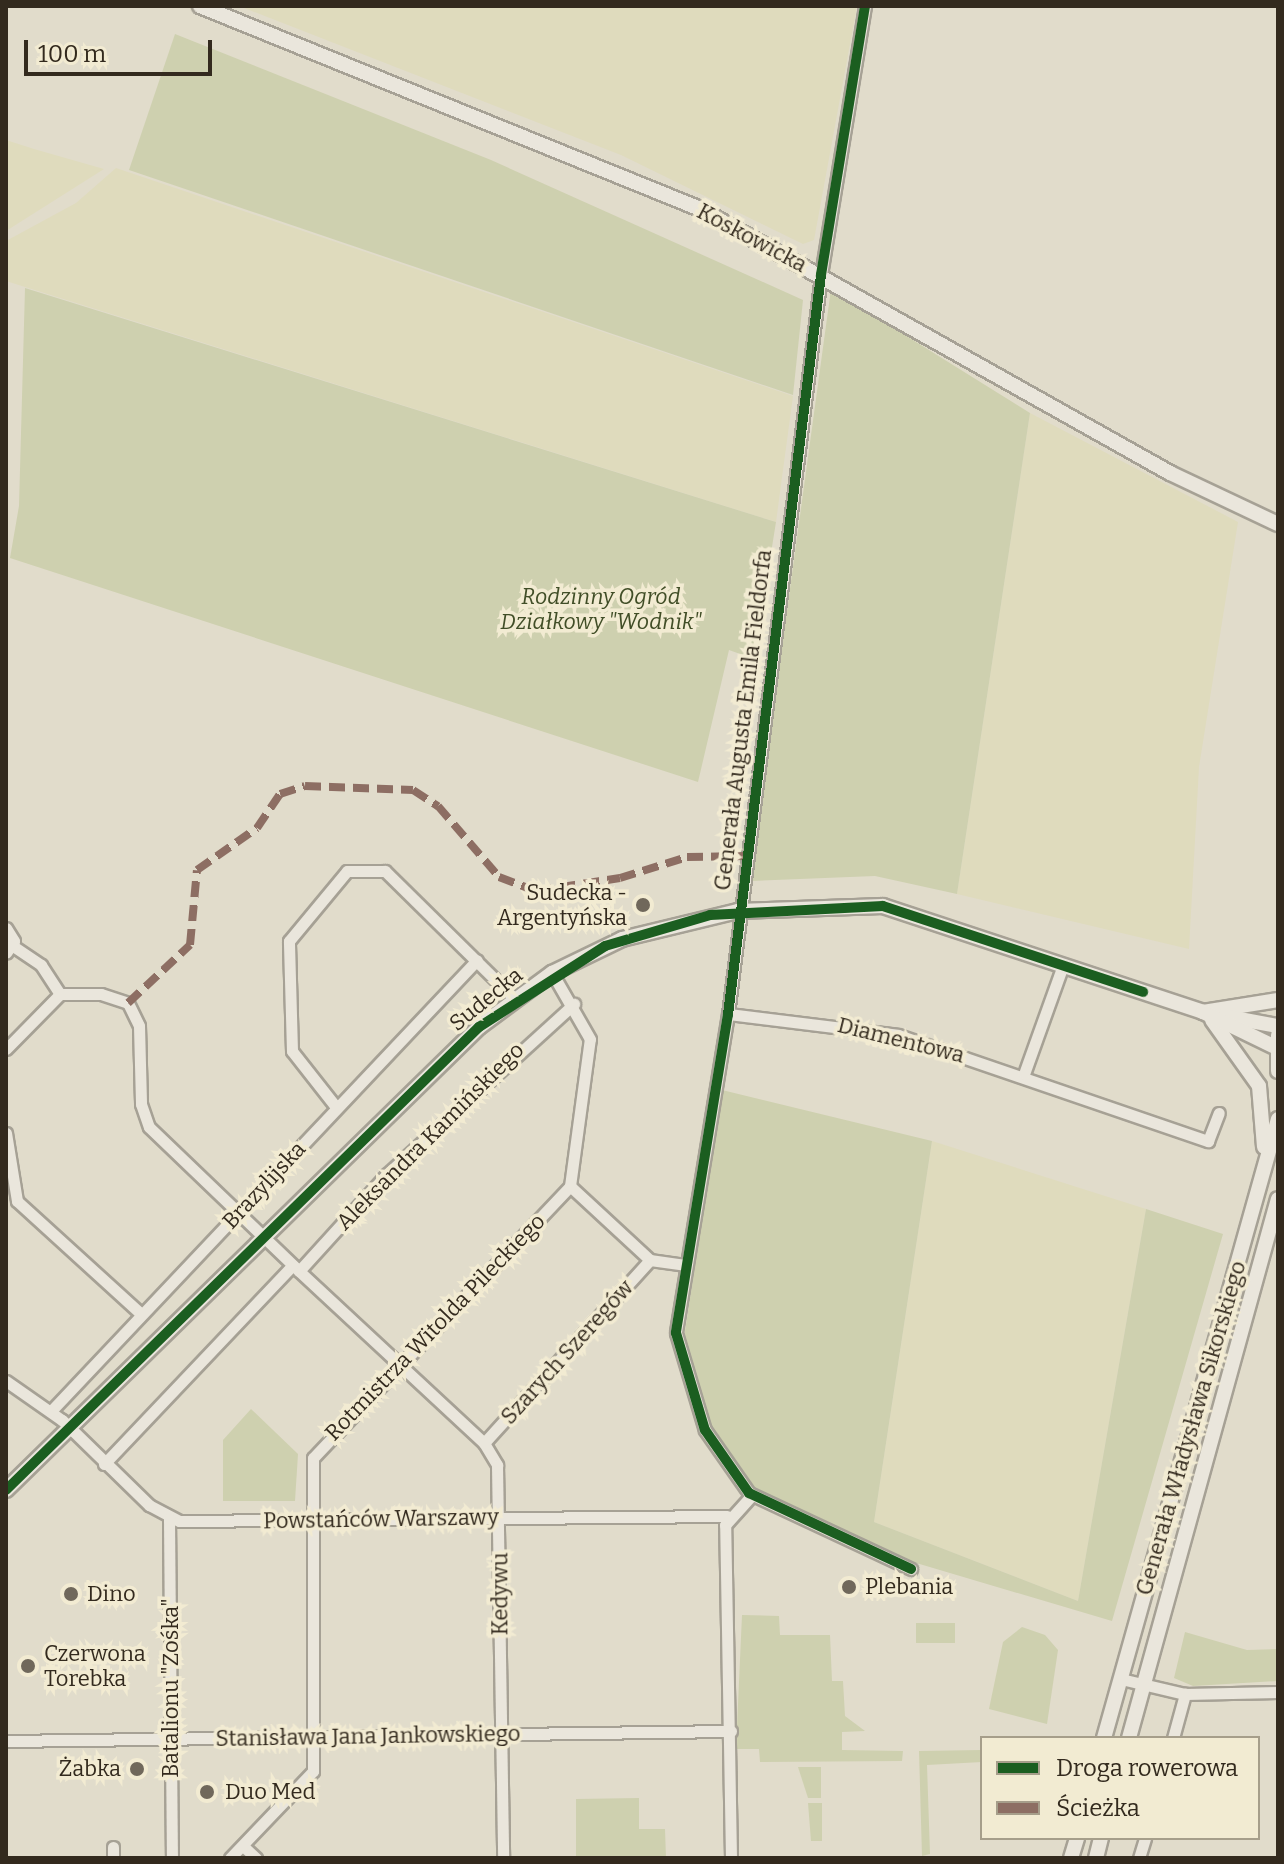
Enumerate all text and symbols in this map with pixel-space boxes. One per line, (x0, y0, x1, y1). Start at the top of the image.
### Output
scale bar (28, 24, 216, 74)
text: 100 m (38, 40, 106, 68)
street label: Koskowicka (693, 198, 811, 278)
street label: Generała Augusta Emila Fieldorfa (709, 548, 777, 892)
park label: Rodzinny Ogród Działkowy "Wodnik" (500, 583, 702, 634)
place label: Sudecka - Argentyńska (497, 879, 627, 930)
marker: Sudecka - Argentyńska (634, 896, 652, 914)
street label: Sudecka (444, 962, 528, 1036)
street label: Diamentowa (835, 1011, 967, 1069)
street label: Aleksandra Kamińskiego (331, 1037, 529, 1235)
street label: Brazylijska (217, 1136, 311, 1234)
street label: Rotmistrza Witolda Pileckiego (319, 1208, 551, 1446)
street label: Generała Władysława Sikorskiego (1131, 1258, 1251, 1598)
street label: Szarych Szeregów (495, 1274, 639, 1430)
street label: Powstańców Warszawy (263, 1504, 499, 1534)
street label: Kedywu (487, 1553, 513, 1635)
place label: Plebania (865, 1574, 953, 1600)
marker: Plebania (840, 1578, 858, 1596)
place label: Dino (87, 1581, 136, 1607)
marker: Dino (62, 1585, 80, 1603)
street label: Batalionu "Zośka" (158, 1598, 184, 1778)
place label: Czerwona Torebka (44, 1640, 146, 1692)
marker: Czerwona Torebka (19, 1657, 37, 1675)
street label: Stanisława Jana Jankowskiego (215, 1720, 521, 1752)
legend (980, 1736, 1260, 1840)
text: Droga rowerowa (1056, 1754, 1238, 1782)
place label: Żabka (59, 1756, 121, 1782)
marker: Żabka (128, 1760, 146, 1778)
place label: Duo Med (225, 1779, 316, 1805)
marker: Duo Med (196, 1781, 218, 1803)
text: Ścieżka (1056, 1794, 1140, 1822)

